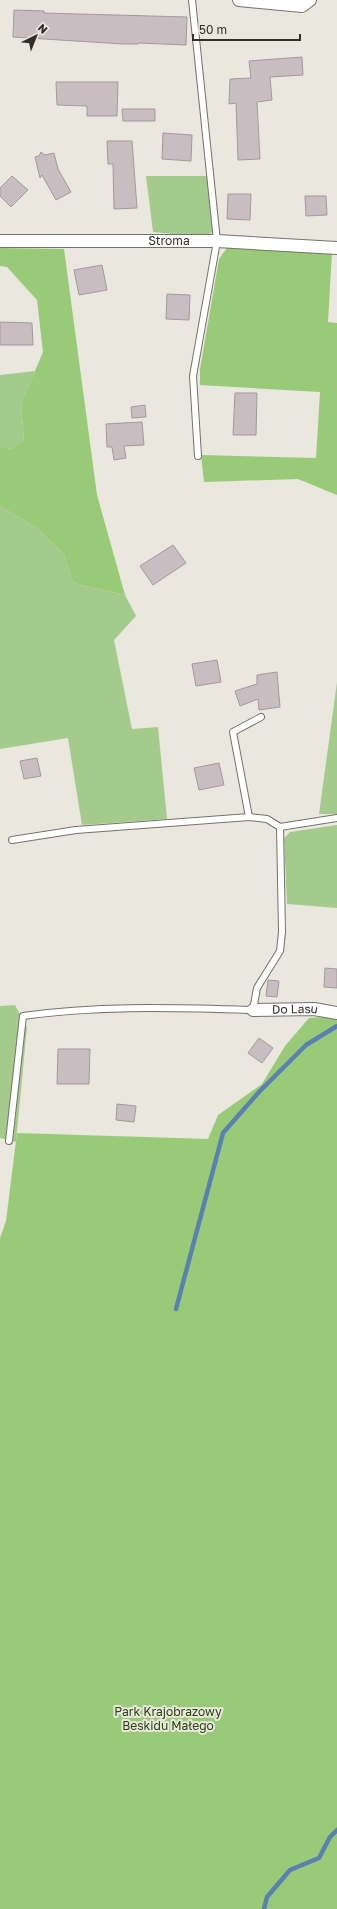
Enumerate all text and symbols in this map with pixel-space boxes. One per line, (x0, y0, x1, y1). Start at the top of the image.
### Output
north arrow (16, 16, 56, 56)
scale bar (193, 16, 300, 42)
text: N (36, 21, 51, 36)
text: 50 m (199, 22, 227, 37)
street label: Stroma (148, 233, 190, 248)
street label: Do Lasu (272, 1001, 319, 1017)
park label: Park Krajobrazowy Beskidu Małego (114, 1704, 222, 1733)

